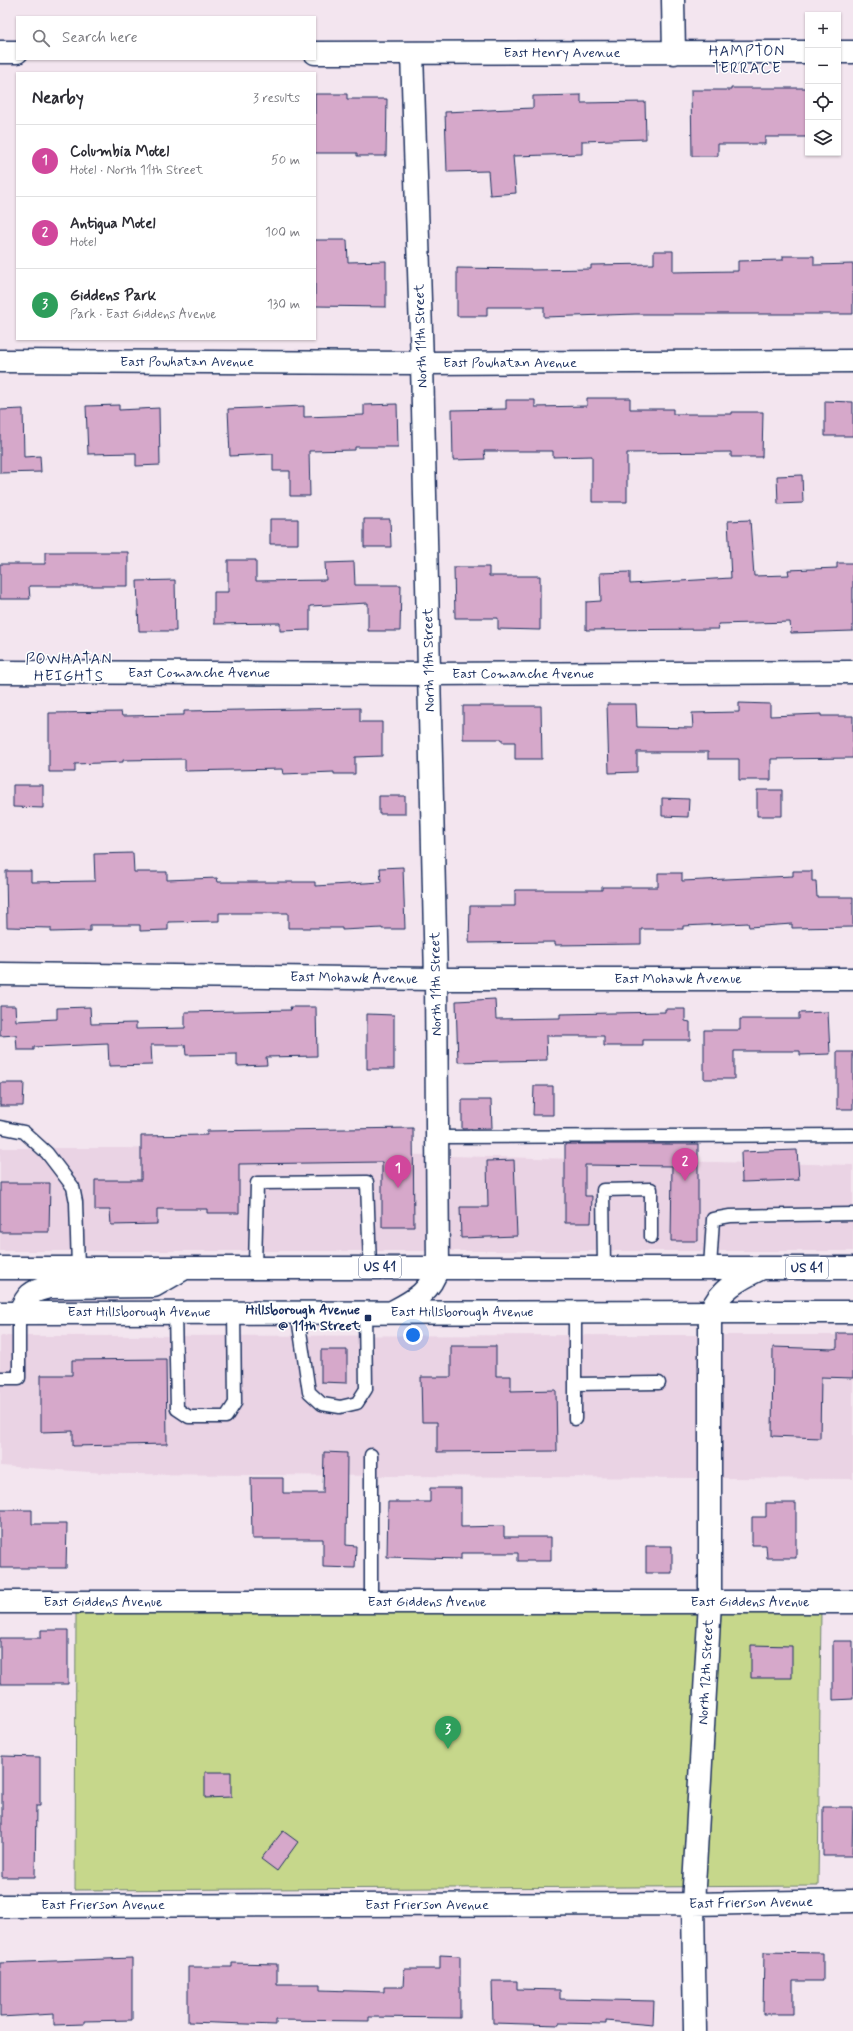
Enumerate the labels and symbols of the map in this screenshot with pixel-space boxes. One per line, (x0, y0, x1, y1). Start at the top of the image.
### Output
district label: HAMPTON TERRACE (709, 42, 785, 79)
street label: East Henry Avenue (504, 44, 621, 62)
street label: North 11th Street (410, 283, 432, 388)
street label: East Powhatan Avenue (120, 353, 254, 371)
street label: East Powhatan Avenue (443, 354, 577, 372)
street label: North 11th Street (419, 607, 439, 712)
district label: POWHATAN HEIGHTS (26, 650, 112, 687)
street label: East Comanche Avenue (128, 664, 270, 682)
street label: East Comanche Avenue (452, 665, 594, 683)
street label: North 11th Street (426, 931, 446, 1036)
street label: East Mohawk Avenue (290, 968, 418, 988)
street label: East Mohawk Avenue (614, 970, 742, 988)
pin: 2 (672, 1148, 698, 1181)
pin: 1 (385, 1155, 411, 1188)
road number: US 41 (359, 1256, 401, 1278)
road number: US 41 (786, 1257, 828, 1279)
place label: Hillsborough Avenue @ 11th Street (245, 1301, 361, 1335)
street label: East Hillsborough Avenue (67, 1303, 211, 1321)
street label: East Hillsborough Avenue (390, 1303, 534, 1321)
marker: Hillsborough Avenue @ 11th Street (363, 1313, 373, 1323)
your location (403, 1325, 423, 1345)
street label: East Giddens Avenue (44, 1593, 163, 1611)
street label: East Giddens Avenue (368, 1593, 487, 1611)
street label: East Giddens Avenue (691, 1593, 810, 1611)
street label: North 12th Street (694, 1618, 718, 1725)
pin: 3 (435, 1716, 461, 1749)
street label: East Frierson Avenue (689, 1893, 813, 1913)
street label: East Frierson Avenue (41, 1896, 165, 1914)
street label: East Frierson Avenue (365, 1896, 489, 1914)

